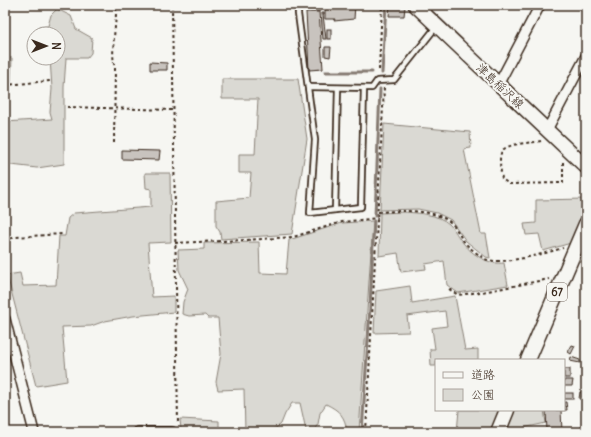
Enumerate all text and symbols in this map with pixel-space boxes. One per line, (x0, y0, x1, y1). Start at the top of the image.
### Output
north arrow (26, 26, 66, 66)
text: N (49, 42, 63, 50)
street label: 津島稲沢線 (473, 60, 527, 112)
road number: 67 (547, 283, 567, 301)
legend (435, 359, 565, 411)
text: 道路 (471, 367, 495, 382)
text: 公園 (471, 387, 495, 402)

